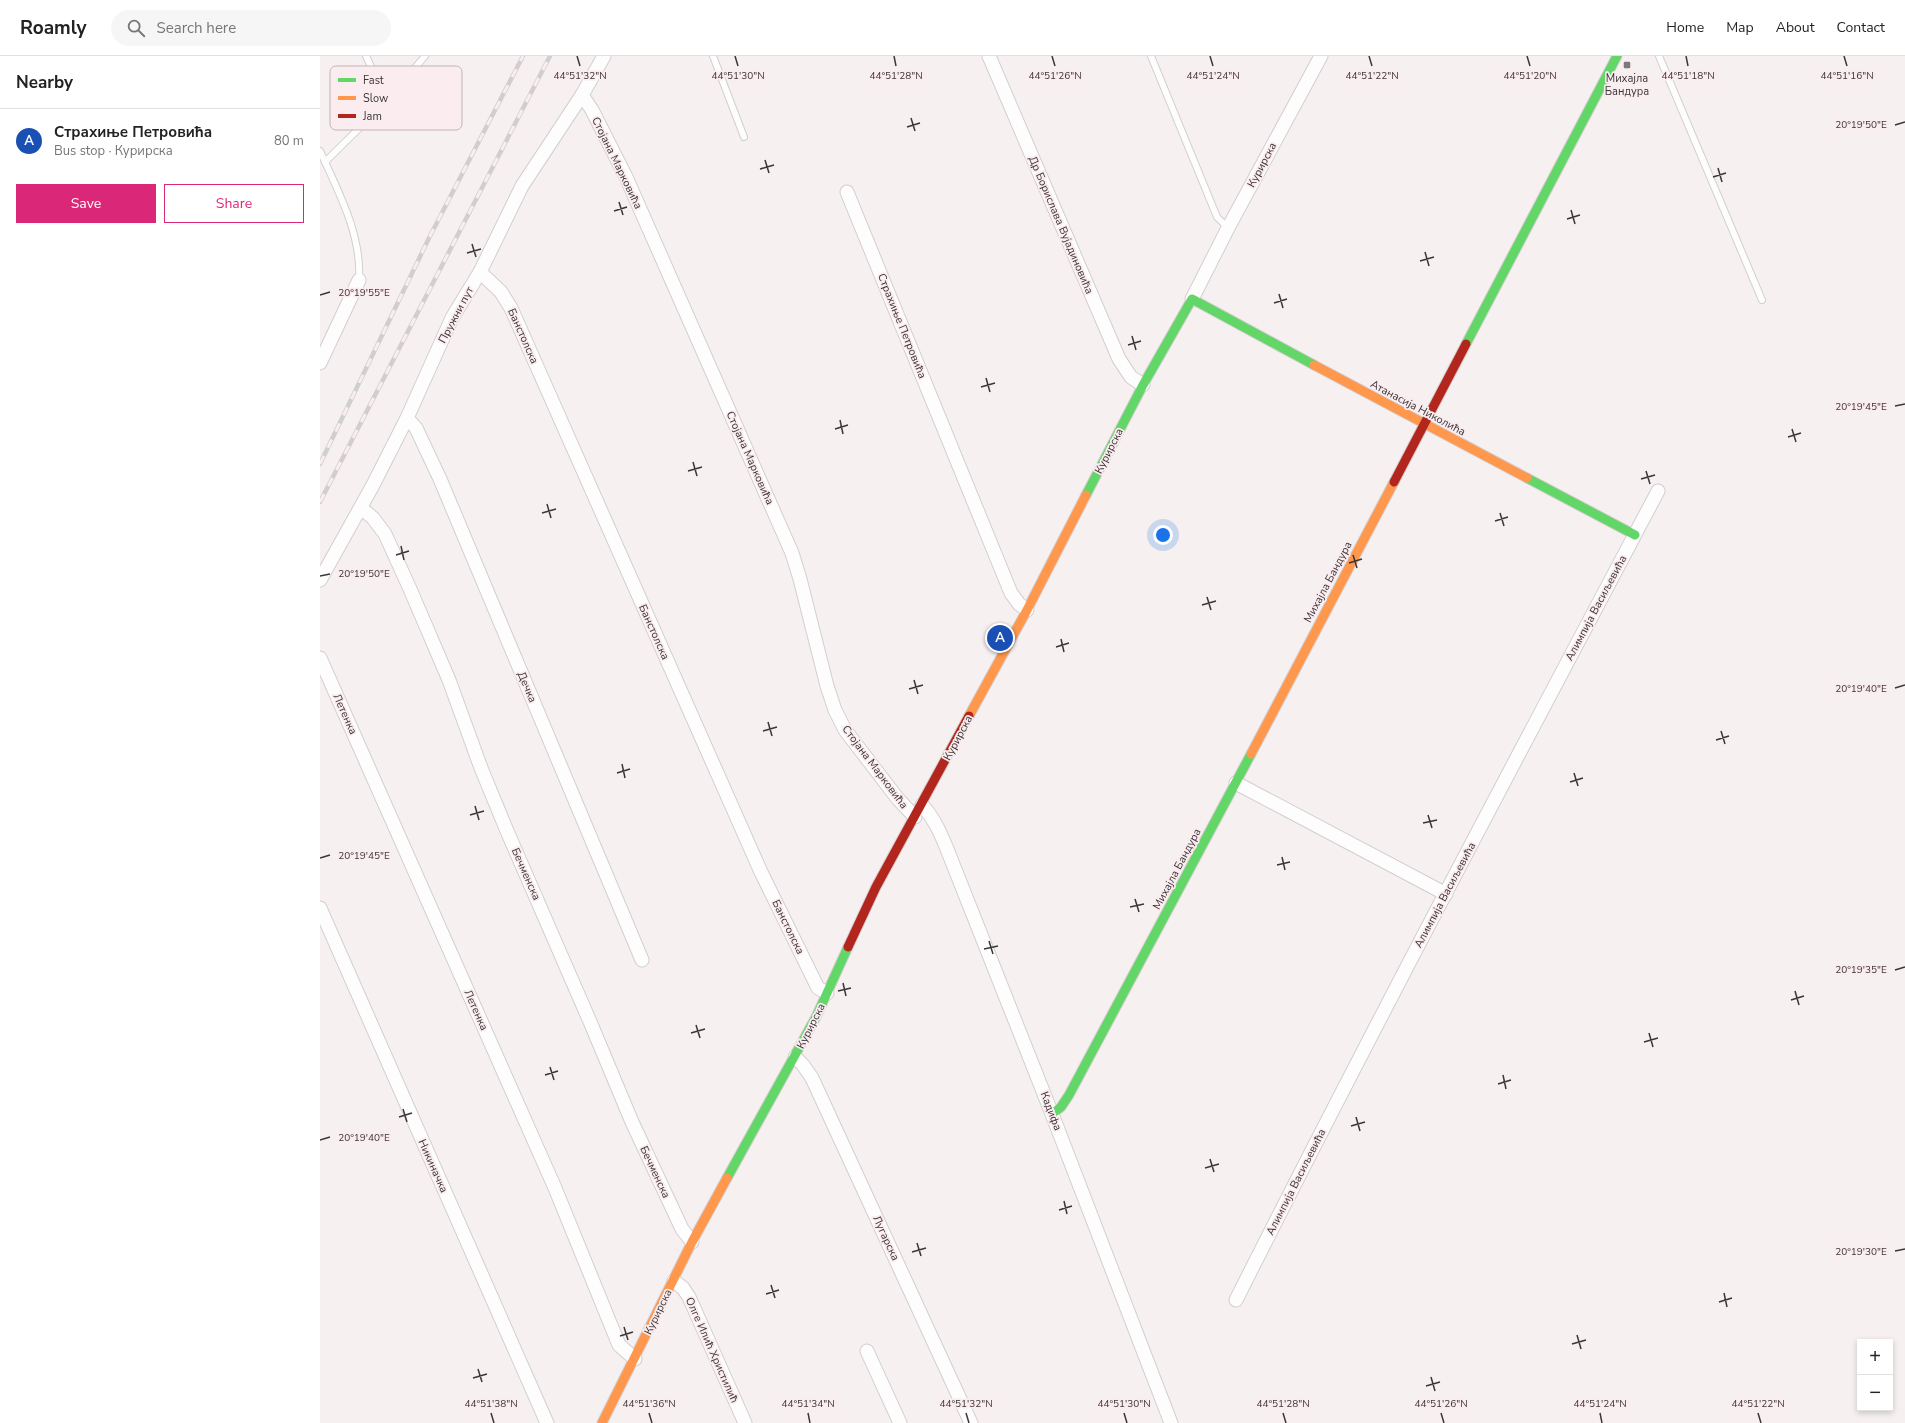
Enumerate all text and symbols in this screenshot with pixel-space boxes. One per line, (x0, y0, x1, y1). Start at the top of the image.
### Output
search box (111, 10, 391, 46)
text: Roamly (20, 15, 87, 41)
icon: search (125, 17, 147, 39)
text: Search here (157, 18, 236, 38)
text: Home (1666, 18, 1704, 37)
text: Map (1726, 18, 1754, 37)
text: About (1776, 18, 1815, 37)
text: Contact (1837, 18, 1885, 37)
marker: Михајла Бандура (1622, 60, 1632, 70)
legend (330, 66, 462, 130)
text: 44°51'32"N (553, 69, 607, 83)
text: 44°51'30"N (711, 69, 765, 83)
text: 44°51'28"N (869, 69, 923, 83)
text: 44°51'26"N (1028, 69, 1082, 83)
text: 44°51'24"N (1186, 69, 1240, 83)
text: 44°51'22"N (1345, 69, 1399, 83)
text: 44°51'20"N (1503, 69, 1557, 83)
text: 44°51'18"N (1661, 69, 1715, 83)
text: 44°51'16"N (1820, 69, 1874, 83)
text: Nearby (16, 71, 73, 94)
place label: Михајла Бандура (1605, 71, 1649, 99)
text: Fast (363, 73, 384, 88)
text: Slow (363, 91, 388, 106)
text: Jam (362, 109, 382, 124)
street label: Стојана Марковића (588, 114, 646, 212)
text: 20°19'50"E (1835, 118, 1887, 132)
text: Страхиње Петровића (54, 122, 212, 142)
text: A (24, 132, 34, 150)
text: 80 m (274, 132, 304, 150)
street label: Курирска (1244, 140, 1280, 190)
text: Bus stop · Курирска (54, 142, 173, 160)
street label: Др Борислава Вујадиновића (1025, 154, 1097, 296)
button: Save (16, 184, 156, 223)
button: Share (164, 184, 304, 223)
street label: Страхиње Петровића (874, 271, 930, 381)
street label: Пружни пут (435, 284, 477, 346)
text: 20°19'55"E (338, 286, 390, 300)
street label: Банстолска (504, 306, 542, 366)
street label: Атанасија Николића (1368, 377, 1468, 439)
text: 20°19'45"E (1835, 400, 1887, 414)
street label: Стојана Марковића (723, 409, 777, 507)
street label: Курирска (1091, 426, 1127, 476)
your location (1153, 525, 1173, 545)
street label: Михајла Бандура (1300, 539, 1356, 625)
street label: Алимпија Васиљевића (1562, 553, 1630, 663)
text: 20°19'50"E (338, 567, 390, 581)
street label: Банстолска (635, 602, 673, 662)
pin: A (987, 623, 1013, 653)
street label: Дечка (514, 669, 540, 705)
text: 20°19'40"E (1835, 682, 1887, 696)
street label: Летенка (329, 691, 361, 737)
street label: Курирска (940, 713, 976, 763)
street label: Стојана Марковића (839, 722, 911, 812)
street label: Михајла Бандура (1149, 826, 1205, 912)
street label: Алимпија Васиљевића (1411, 840, 1479, 950)
street label: Бечменска (508, 845, 544, 903)
text: 20°19'45"E (338, 849, 390, 863)
street label: Банстолска (768, 897, 808, 957)
text: 20°19'35"E (1835, 963, 1887, 977)
street label: Летенка (460, 987, 492, 1033)
street label: Курирска (793, 1001, 829, 1051)
street label: Кадифа (1037, 1089, 1065, 1133)
street label: Алимпија Васиљевића (1263, 1126, 1329, 1238)
text: 20°19'40"E (338, 1131, 390, 1145)
street label: Никиначка (415, 1137, 452, 1195)
street label: Бечменска (636, 1144, 674, 1201)
street label: Лугарска (869, 1213, 903, 1263)
text: 20°19'30"E (1835, 1245, 1887, 1259)
street label: Курирска (641, 1287, 675, 1337)
street label: Олге Илић Христилић (682, 1295, 742, 1405)
map controls (1857, 1339, 1893, 1411)
button: + (1857, 1339, 1893, 1375)
button: − (1857, 1375, 1893, 1411)
text: 44°51'38"N (464, 1397, 518, 1411)
text: 44°51'36"N (622, 1397, 676, 1411)
text: 44°51'34"N (781, 1397, 835, 1411)
text: 44°51'32"N (939, 1397, 993, 1411)
text: 44°51'30"N (1097, 1397, 1151, 1411)
text: 44°51'28"N (1256, 1397, 1310, 1411)
text: 44°51'26"N (1414, 1397, 1468, 1411)
text: 44°51'24"N (1573, 1397, 1627, 1411)
text: 44°51'22"N (1731, 1397, 1785, 1411)

